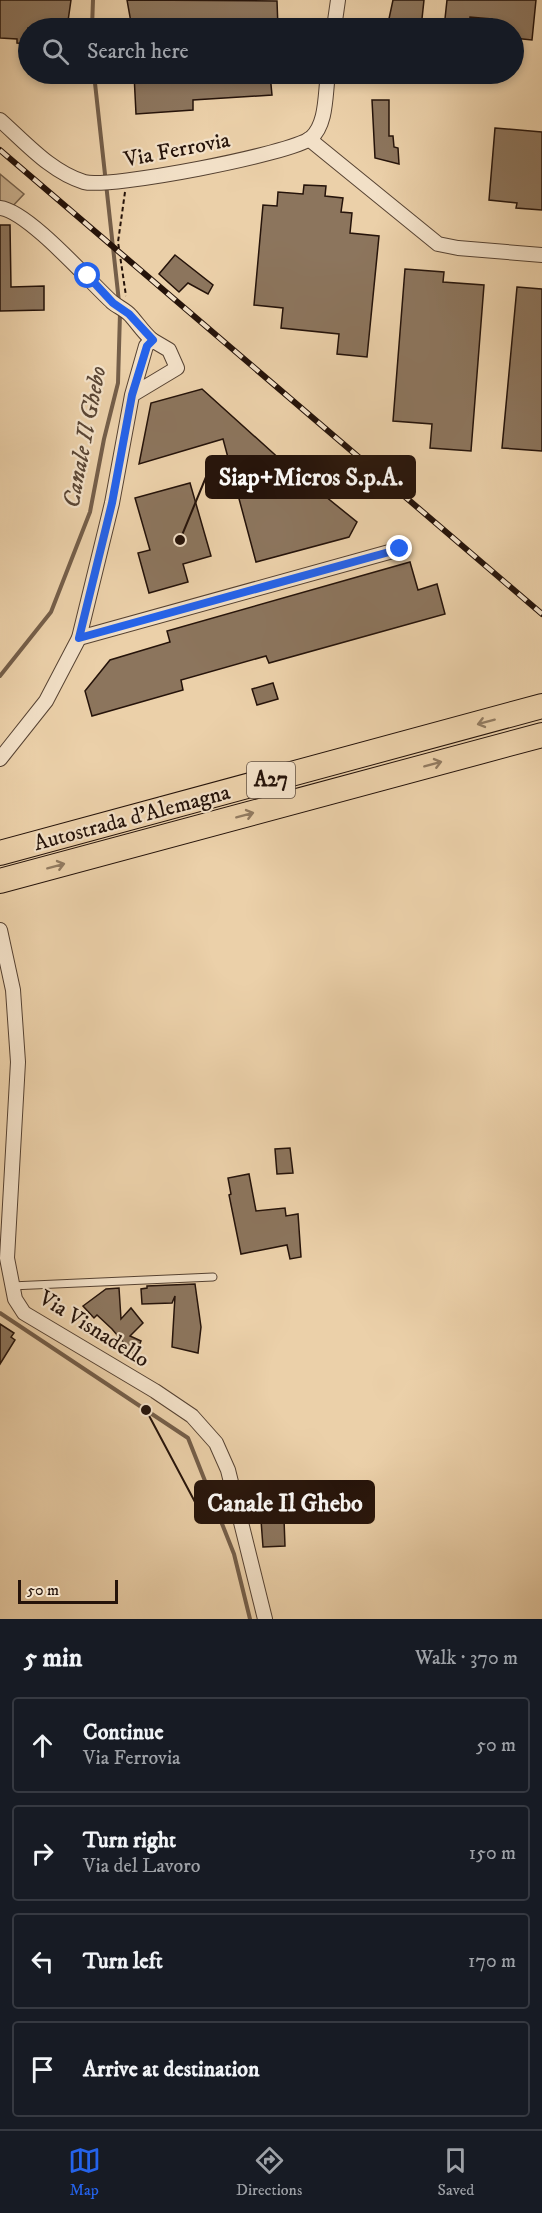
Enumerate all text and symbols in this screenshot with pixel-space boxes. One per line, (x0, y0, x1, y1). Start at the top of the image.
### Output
search box (18, 18, 524, 84)
icon: search (39, 35, 72, 68)
text: Search here (87, 38, 189, 65)
street label: Via Ferrovia (121, 126, 233, 174)
route start (74, 262, 100, 288)
water label: Canale Il Ghebo (57, 363, 113, 511)
callout: Siap+Micros S.p.A. (206, 456, 415, 498)
text: Siap+Micros S.p.A. (219, 463, 404, 493)
route end (386, 535, 412, 561)
one-way arrow (476, 716, 495, 728)
one-way arrow (423, 758, 442, 769)
road number: A27 (247, 762, 295, 798)
street label: Autostrada d'Alemagna (31, 779, 234, 857)
one-way arrow (235, 809, 254, 820)
one-way arrow (47, 860, 66, 871)
street label: Via Visnadello (33, 1284, 154, 1374)
callout: Canale Il Ghebo (195, 1481, 374, 1523)
text: Canale Il Ghebo (207, 1489, 363, 1519)
scale bar (18, 1577, 118, 1604)
text: 50 m (27, 1580, 59, 1600)
text: 5 min (24, 1642, 82, 1675)
text: Walk · 370 m (415, 1646, 518, 1671)
text: Continue (83, 1719, 164, 1746)
icon: ahead (26, 1729, 59, 1762)
text: 50 m (476, 1733, 516, 1758)
text: Via Ferrovia (83, 1746, 181, 1771)
text: Turn right (83, 1827, 176, 1854)
icon: right (26, 1837, 59, 1870)
text: 150 m (469, 1841, 516, 1866)
text: Via del Lavoro (83, 1854, 200, 1879)
icon: left (26, 1945, 59, 1978)
text: Turn left (83, 1948, 163, 1975)
text: 170 m (468, 1949, 516, 1974)
icon: arrive (26, 2053, 59, 2086)
text: Arrive at destination (83, 2056, 260, 2083)
tab: Map (68, 2144, 101, 2200)
tab: Directions (236, 2144, 302, 2200)
tab: Saved (438, 2144, 474, 2200)

